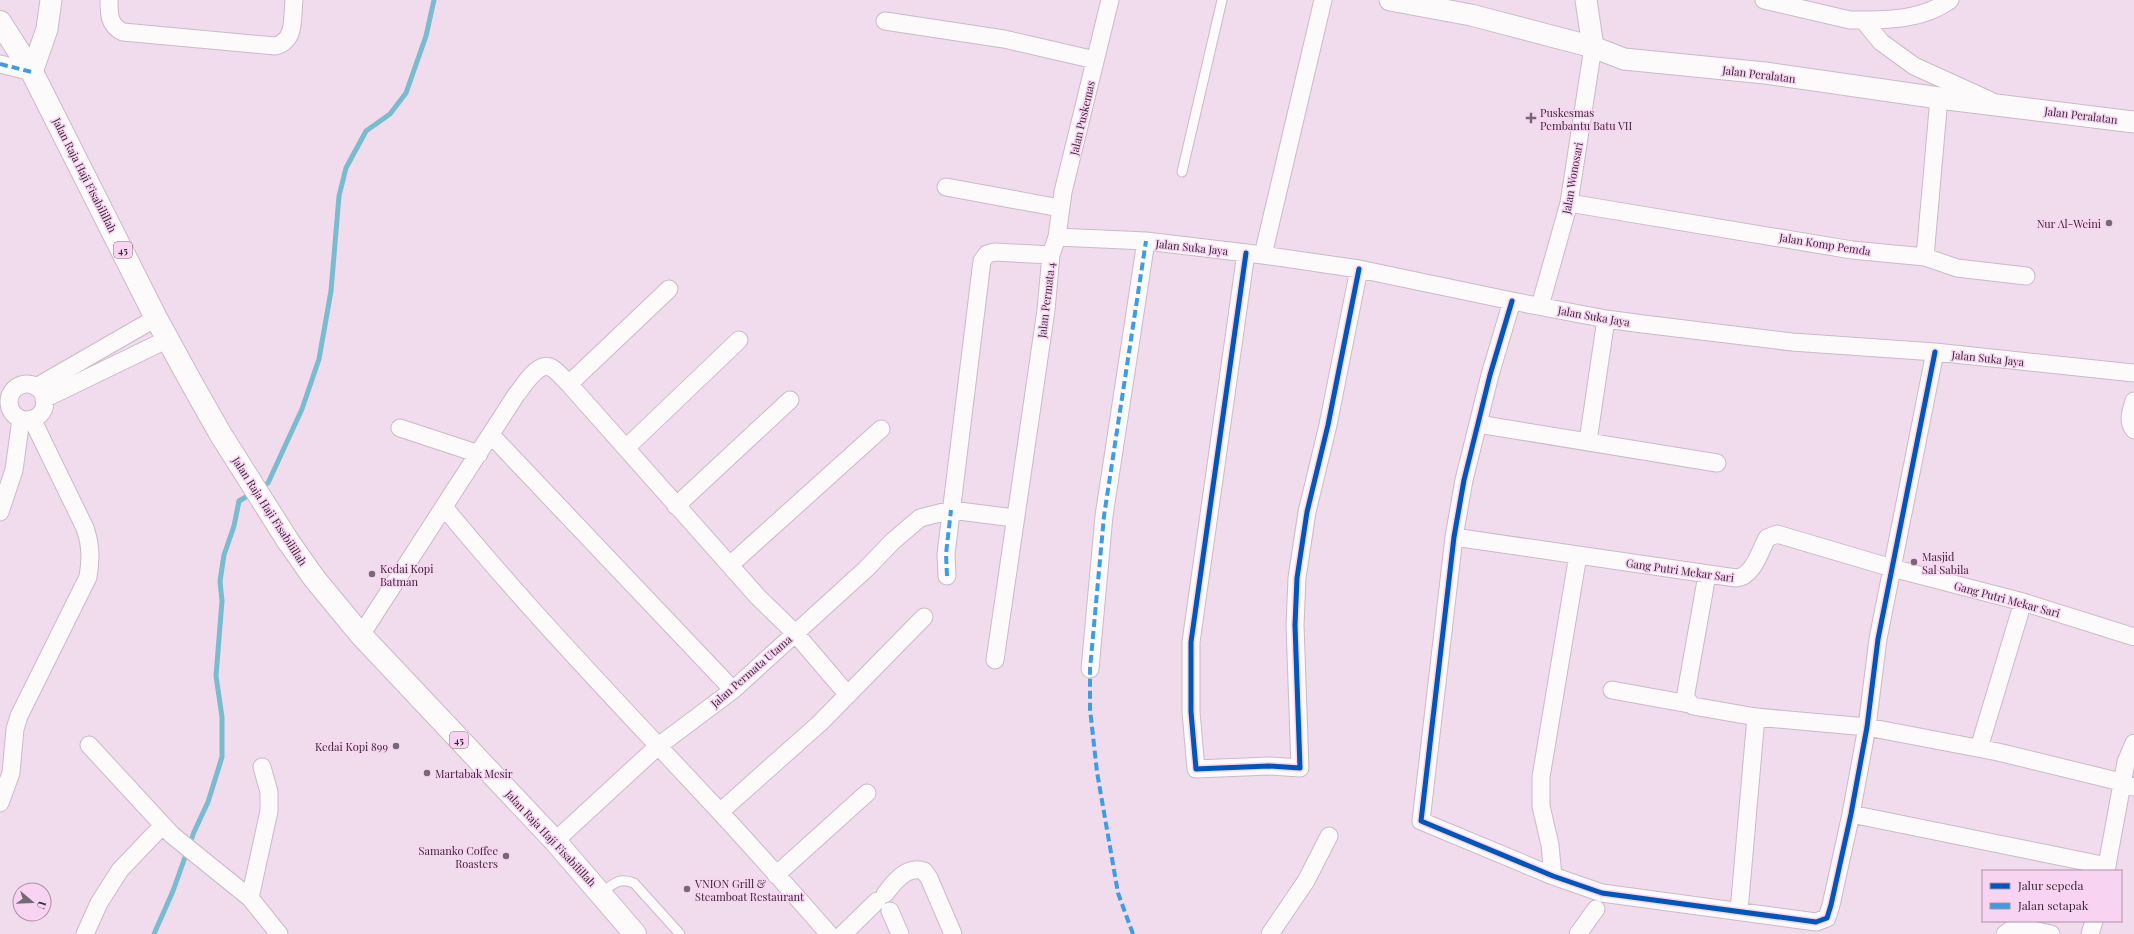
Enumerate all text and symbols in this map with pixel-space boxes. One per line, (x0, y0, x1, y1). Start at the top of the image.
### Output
street label: Jalan Peralatan (1721, 62, 1797, 86)
street label: Jalan Puskemas (1066, 79, 1098, 158)
street label: Jalan Peralatan (2043, 103, 2119, 127)
place label: Puskesmas Pembantu Batu VII (1540, 105, 1633, 133)
marker: Puskesmas Pembantu Batu VII (1525, 112, 1537, 124)
street label: Jalan Raja Haji Fisabilillah (49, 114, 121, 235)
street label: Jalan Wonosari (1558, 141, 1586, 216)
place label: Nur Al-Weini (2037, 216, 2101, 231)
marker: Nur Al-Weini (2104, 218, 2114, 228)
street label: Jalan Komp Pemda (1777, 229, 1872, 259)
street label: Jalan Suka Jaya (1154, 236, 1230, 258)
road number: 45 (114, 242, 132, 258)
street label: Jalan Permata 4 (1034, 261, 1058, 340)
street label: Jalan Suka Jaya (1556, 302, 1632, 330)
street label: Jalan Suka Jaya (1950, 347, 2026, 369)
street label: Jalan Raja Haji Fisabilillah (229, 453, 311, 569)
place label: Masjid Sal Sabila (1922, 549, 1969, 577)
street label: Gang Putri Mekar Sari (1625, 555, 1735, 585)
marker: Masjid Sal Sabila (1909, 557, 1919, 567)
place label: Kedai Kopi Batman (380, 561, 433, 589)
marker: Kedai Kopi Batman (367, 569, 377, 579)
street label: Gang Putri Mekar Sari (1952, 578, 2062, 620)
street label: Jalan Permata Utama (707, 631, 795, 711)
road number: 45 (450, 732, 468, 748)
place label: Kedai Kopi 899 (315, 739, 388, 754)
marker: Kedai Kopi 899 (391, 741, 401, 751)
place label: Martabak Mesir (435, 766, 513, 781)
marker: Martabak Mesir (422, 768, 432, 778)
street label: Jalan Raja Haji Fisabilillah (502, 786, 600, 890)
place label: Samanko Coffee Roasters (419, 843, 498, 871)
marker: Samanko Coffee Roasters (501, 851, 511, 861)
legend (1982, 870, 2122, 922)
place label: VNION Grill & Steamboat Restaurant (694, 876, 804, 904)
text: Jalur sepeda (2017, 877, 2084, 893)
north arrow (12, 882, 52, 922)
marker: VNION Grill & Steamboat Restaurant (682, 884, 692, 894)
text: Jalan setapak (2017, 897, 2089, 913)
text: U (33, 899, 50, 912)

